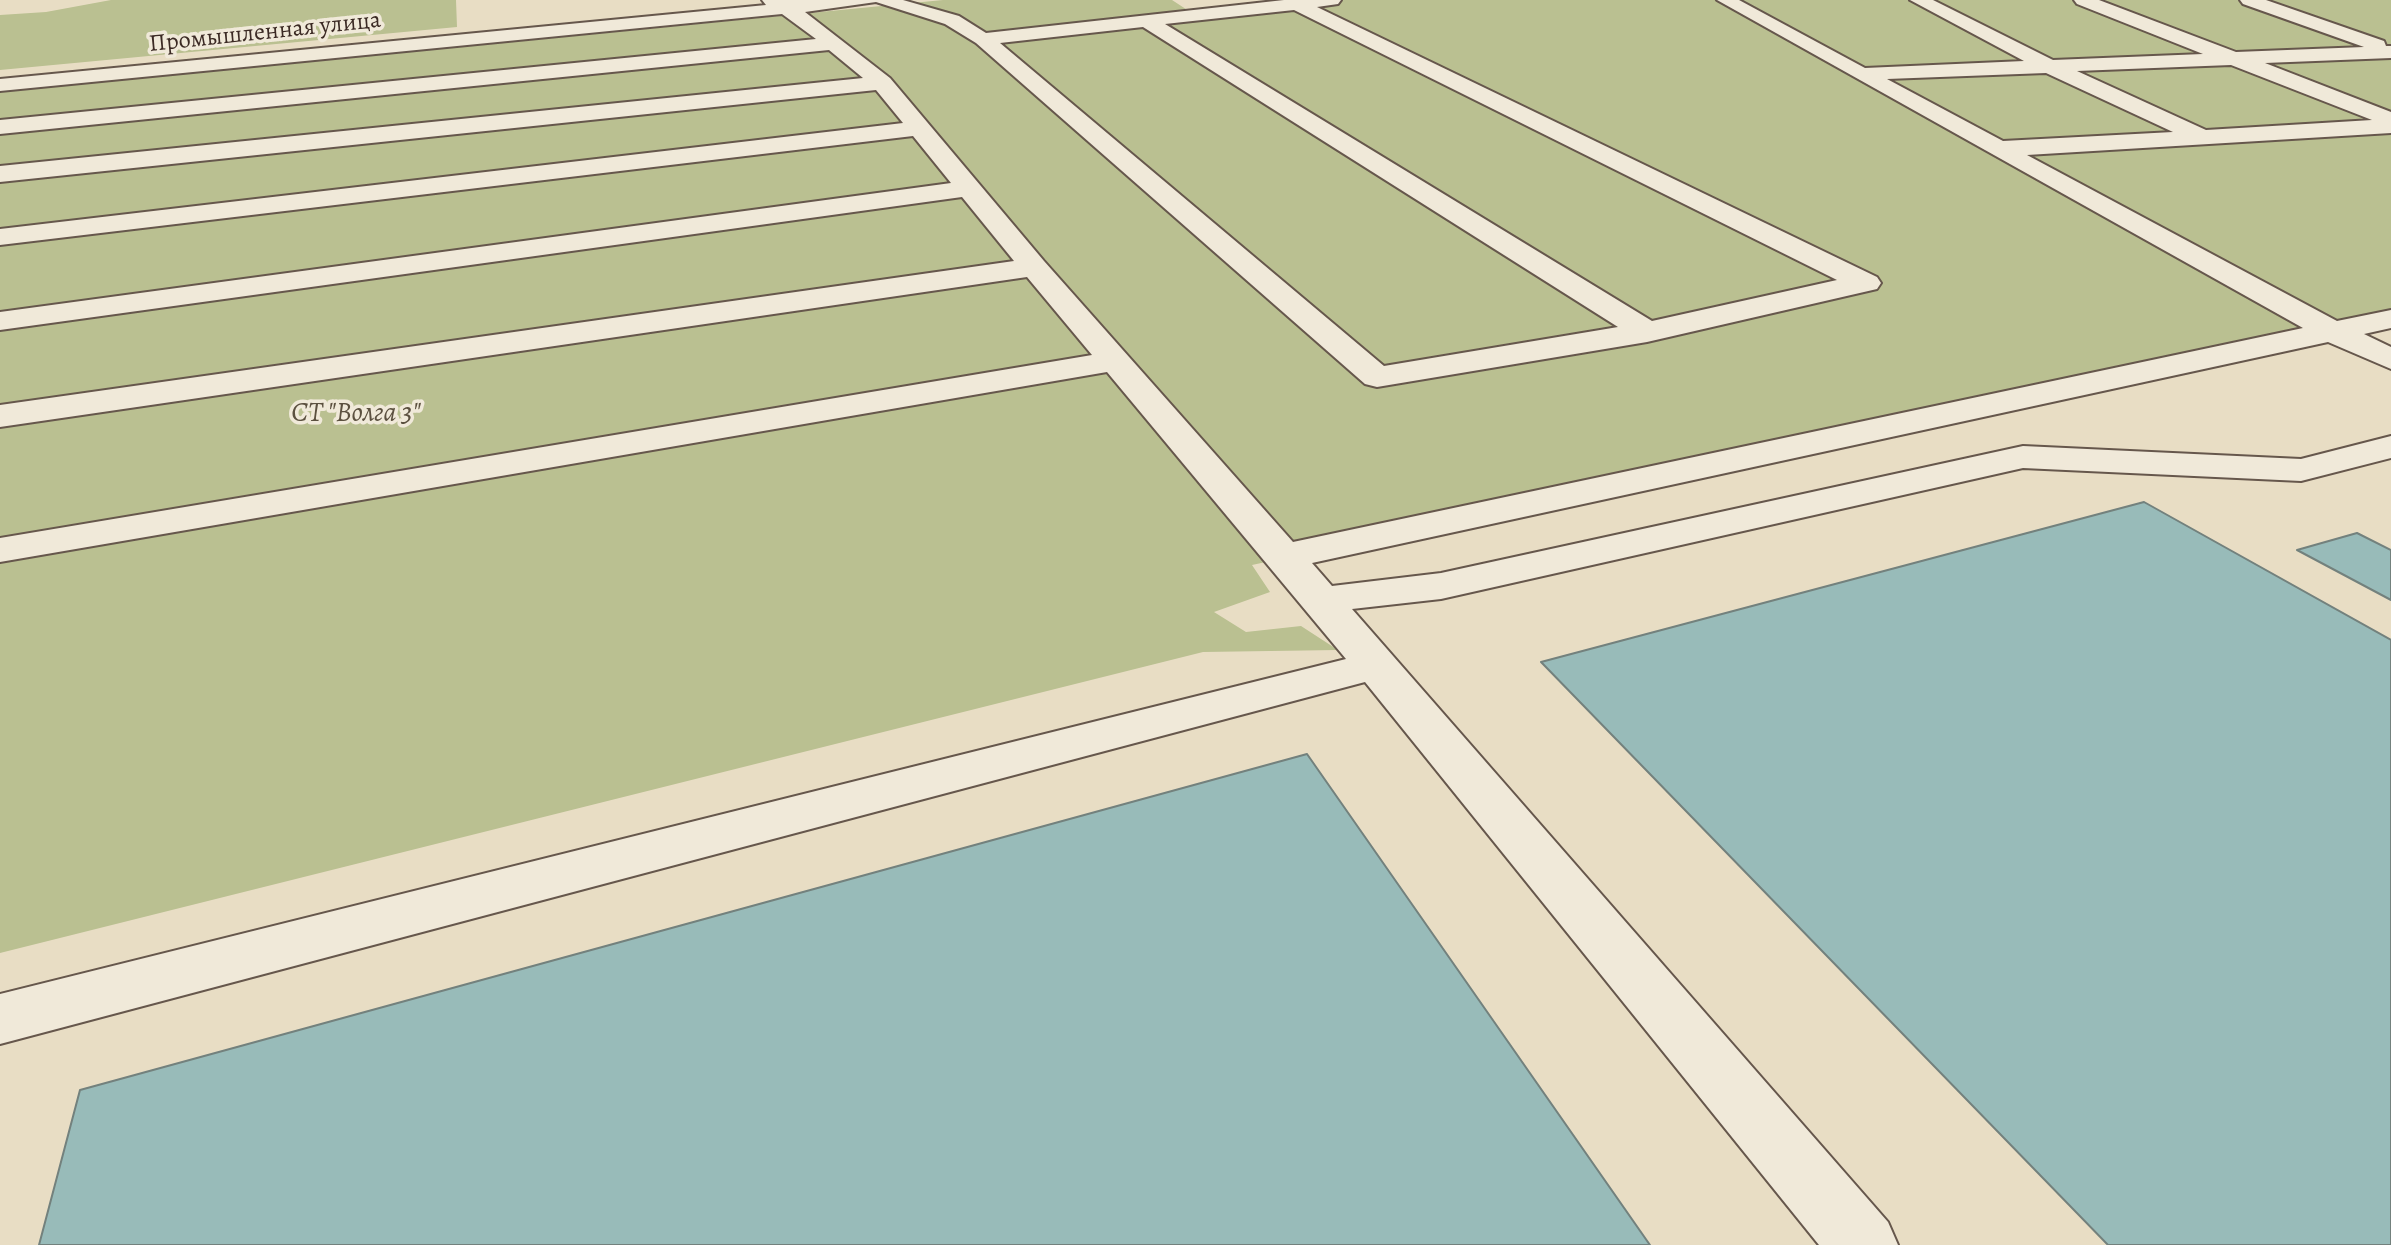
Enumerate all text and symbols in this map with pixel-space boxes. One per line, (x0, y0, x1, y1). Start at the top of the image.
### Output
street label: Промышленная улица (148, 7, 382, 59)
park label: СТ "Волга 3" (291, 397, 421, 431)

